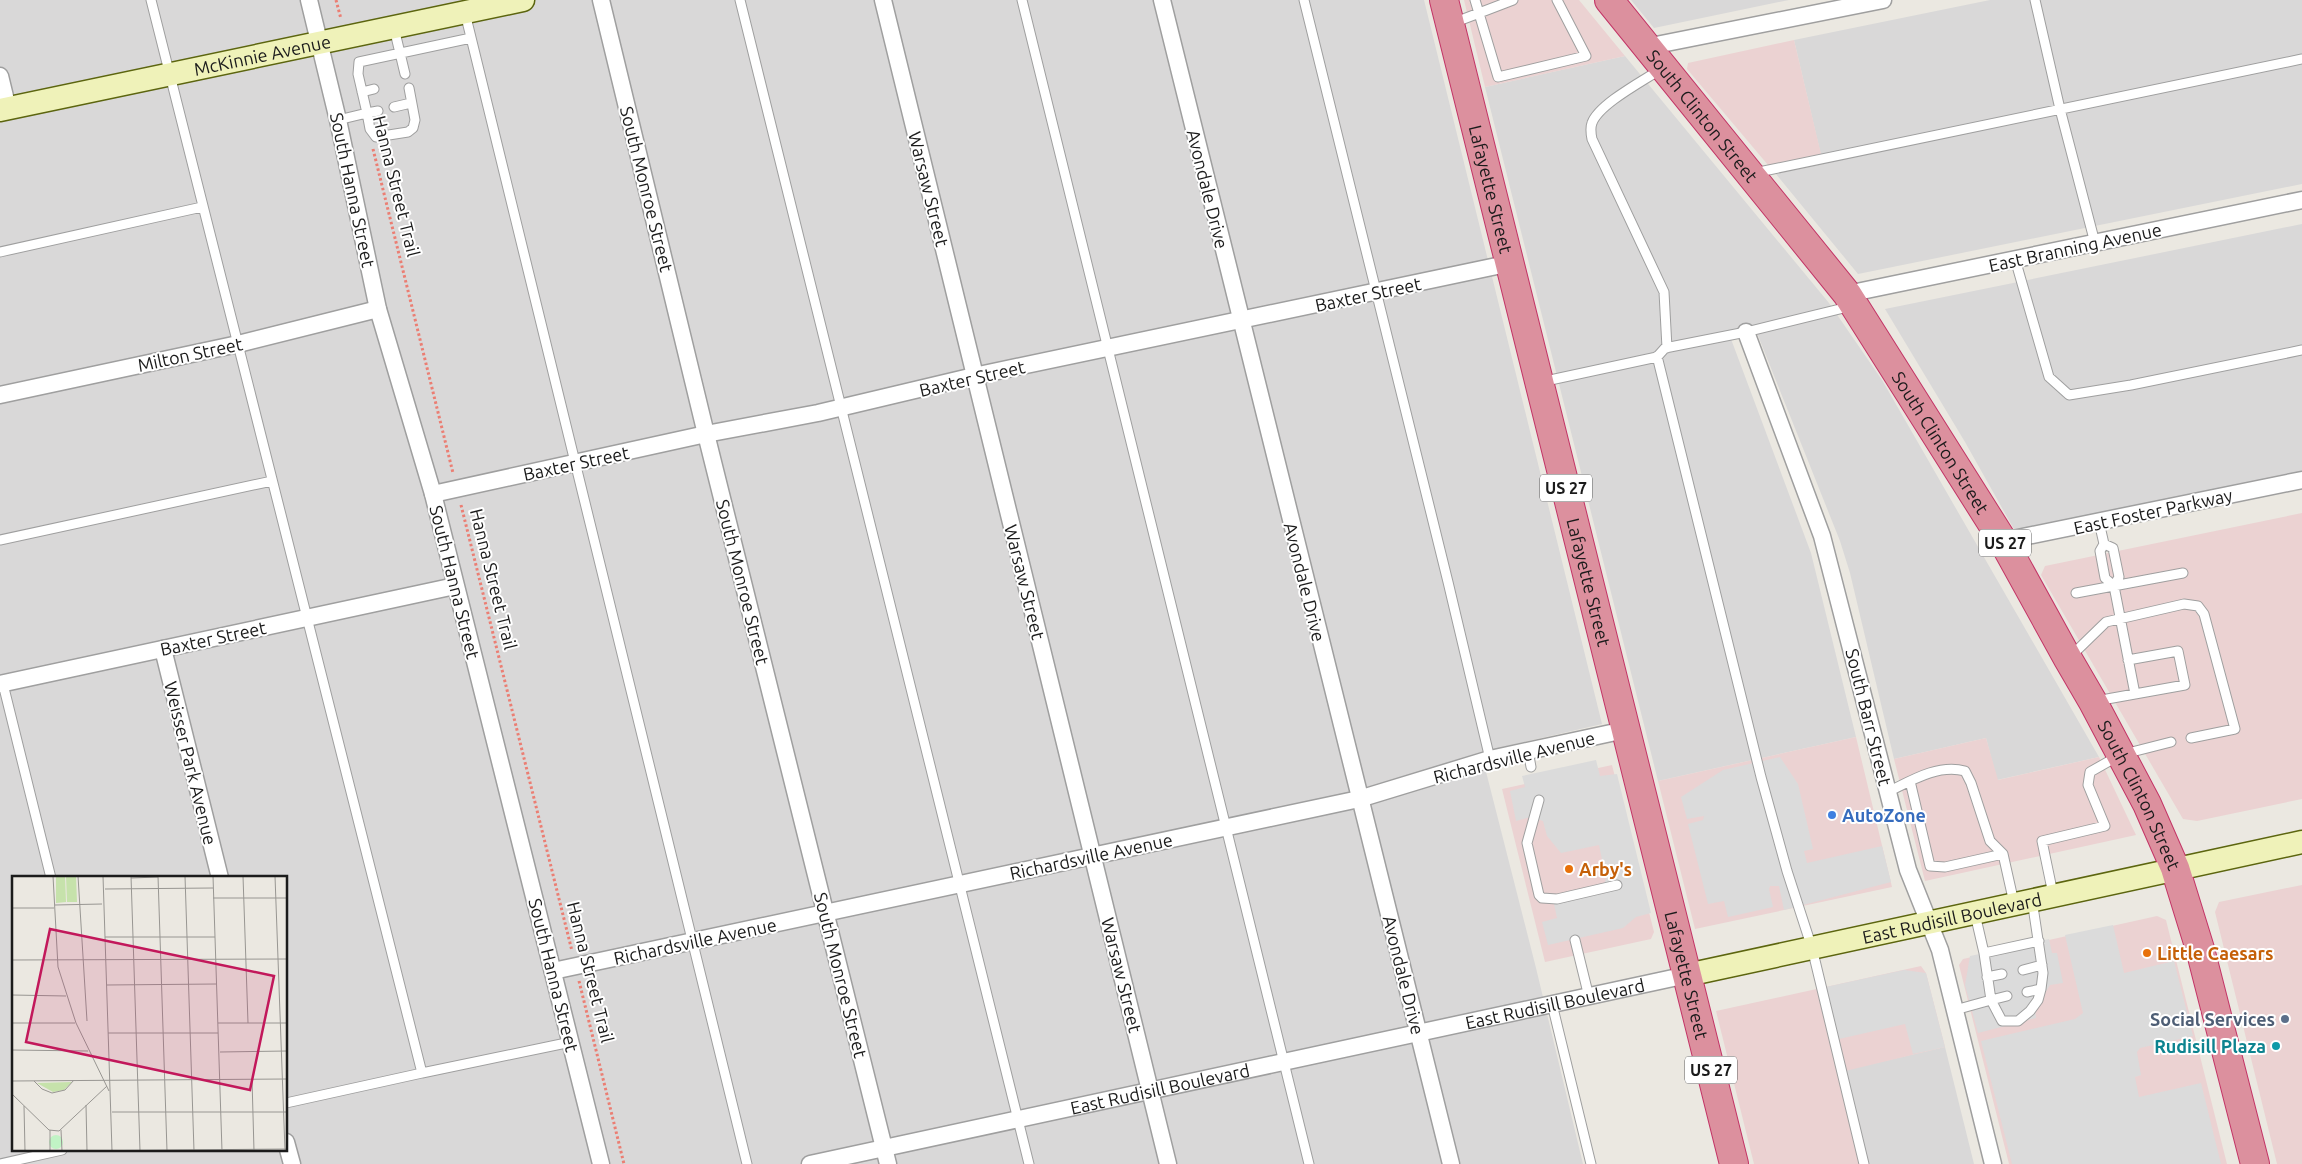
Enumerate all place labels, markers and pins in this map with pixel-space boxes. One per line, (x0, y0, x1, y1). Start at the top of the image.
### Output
place label: AutoZone (1842, 805, 1926, 825)
marker: AutoZone (1826, 809, 1838, 821)
place label: Arby's (1579, 859, 1632, 879)
marker: Arby's (1563, 863, 1575, 875)
place label: Little Caesars (2157, 943, 2273, 963)
marker: Little Caesars (2141, 947, 2153, 959)
place label: Social Services (2150, 1009, 2275, 1029)
marker: Social Services (2279, 1013, 2291, 1025)
place label: Rudisill Plaza (2154, 1036, 2266, 1056)
marker: Rudisill Plaza (2270, 1040, 2282, 1052)

